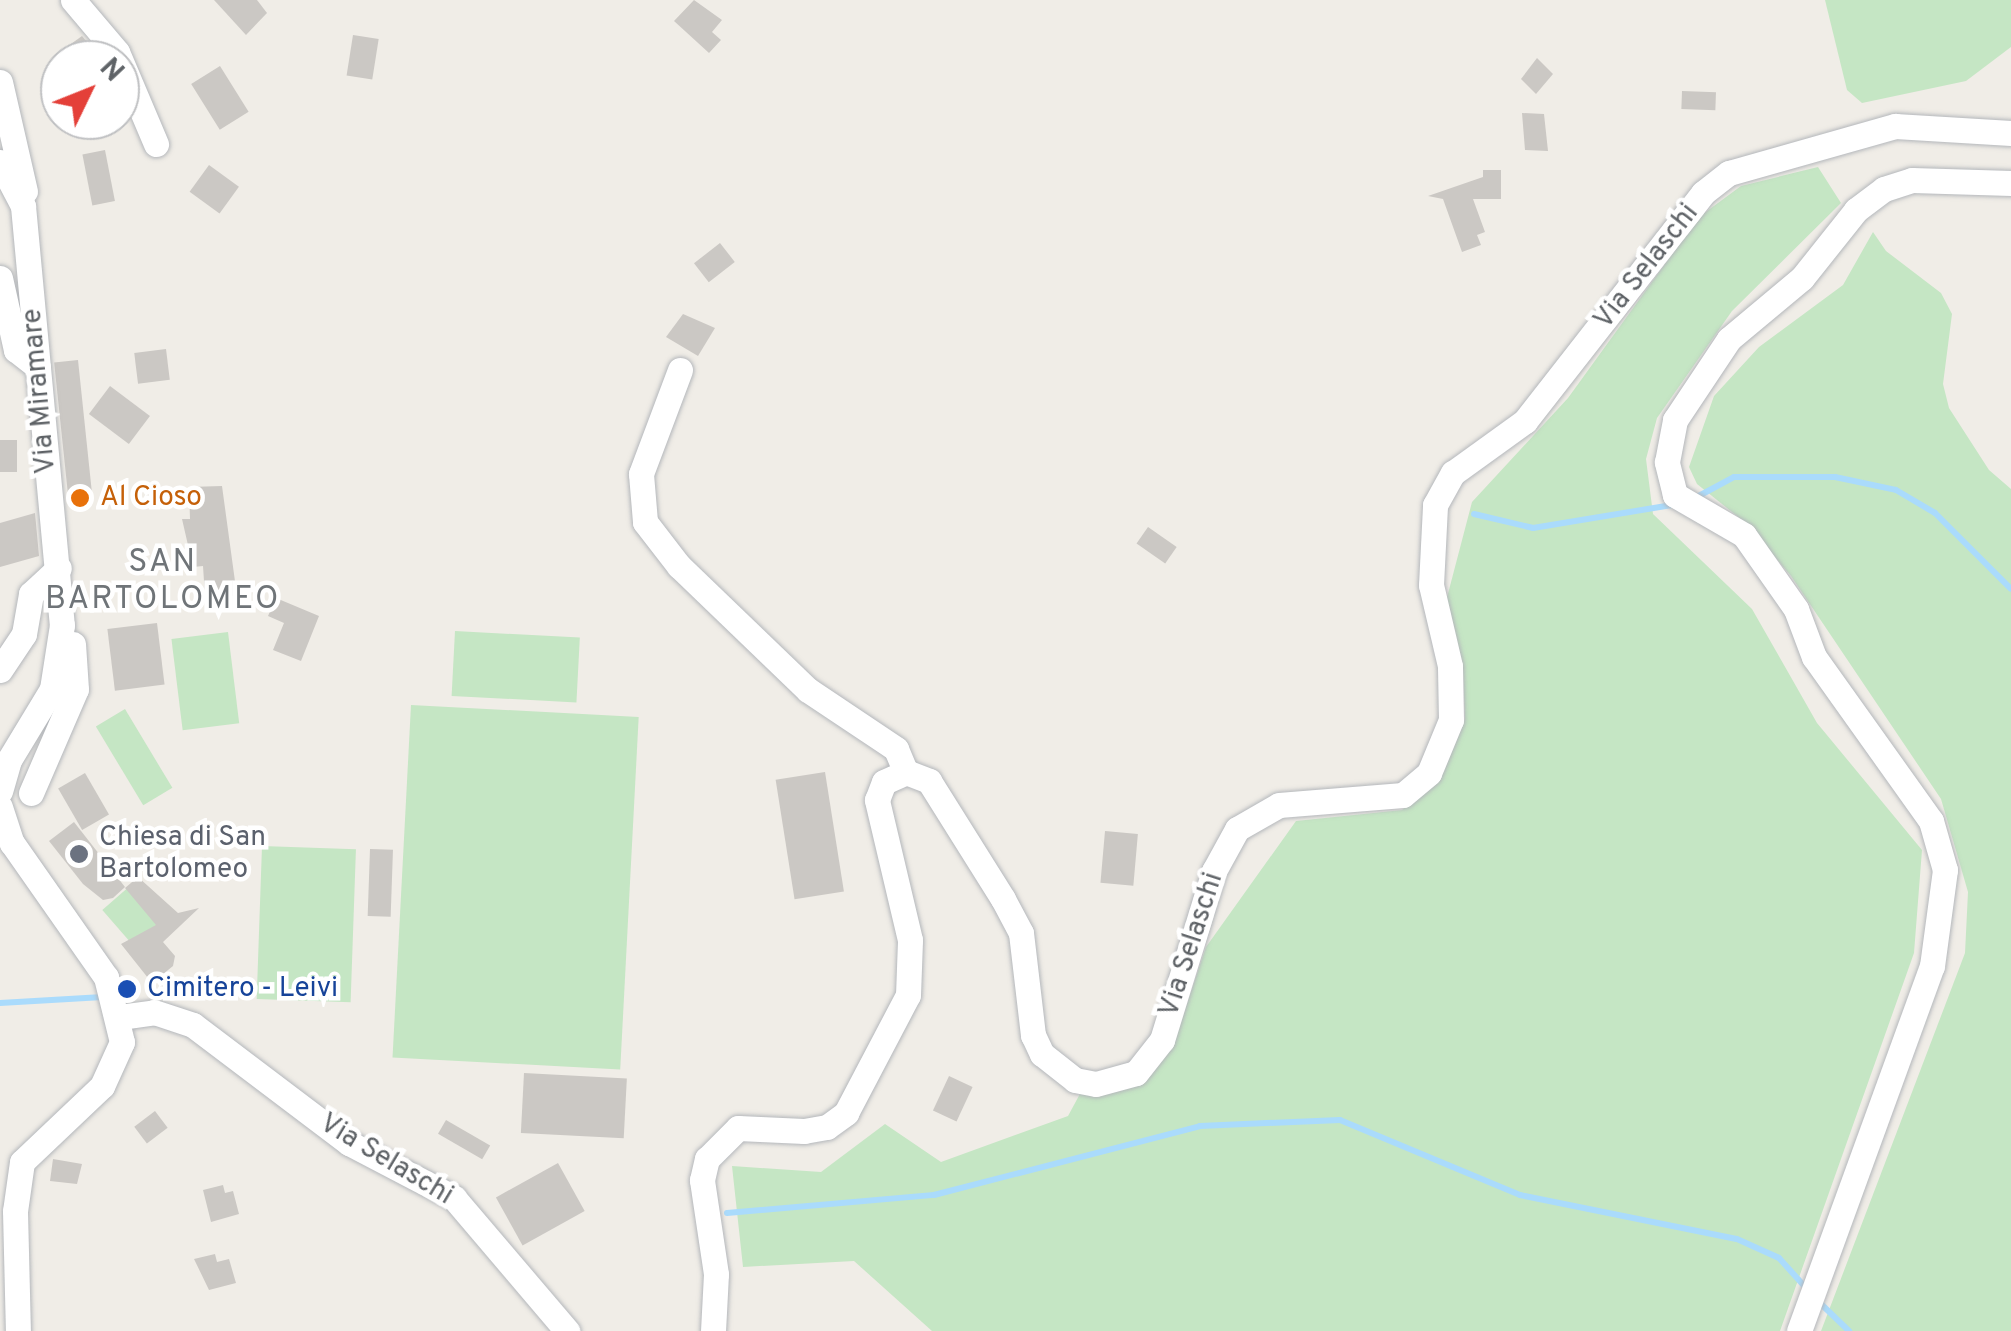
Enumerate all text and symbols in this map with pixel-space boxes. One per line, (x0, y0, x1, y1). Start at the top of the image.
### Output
north arrow (40, 40, 140, 140)
text: N (90, 51, 130, 91)
street label: Via Selaschi (1588, 198, 1706, 336)
street label: Via Miramare (16, 307, 64, 475)
place label: Al Cioso (100, 481, 202, 515)
marker: Al Cioso (69, 487, 91, 509)
district label: SAN BARTOLOMEO (45, 545, 281, 620)
place label: Chiesa di San Bartolomeo (99, 821, 266, 887)
marker: Chiesa di San Bartolomeo (68, 843, 90, 865)
street label: Via Selaschi (1153, 869, 1231, 1021)
place label: Cimitero - Leivi (147, 972, 338, 1006)
marker: Cimitero - Leivi (116, 978, 138, 1000)
street label: Via Selaschi (313, 1107, 459, 1213)

